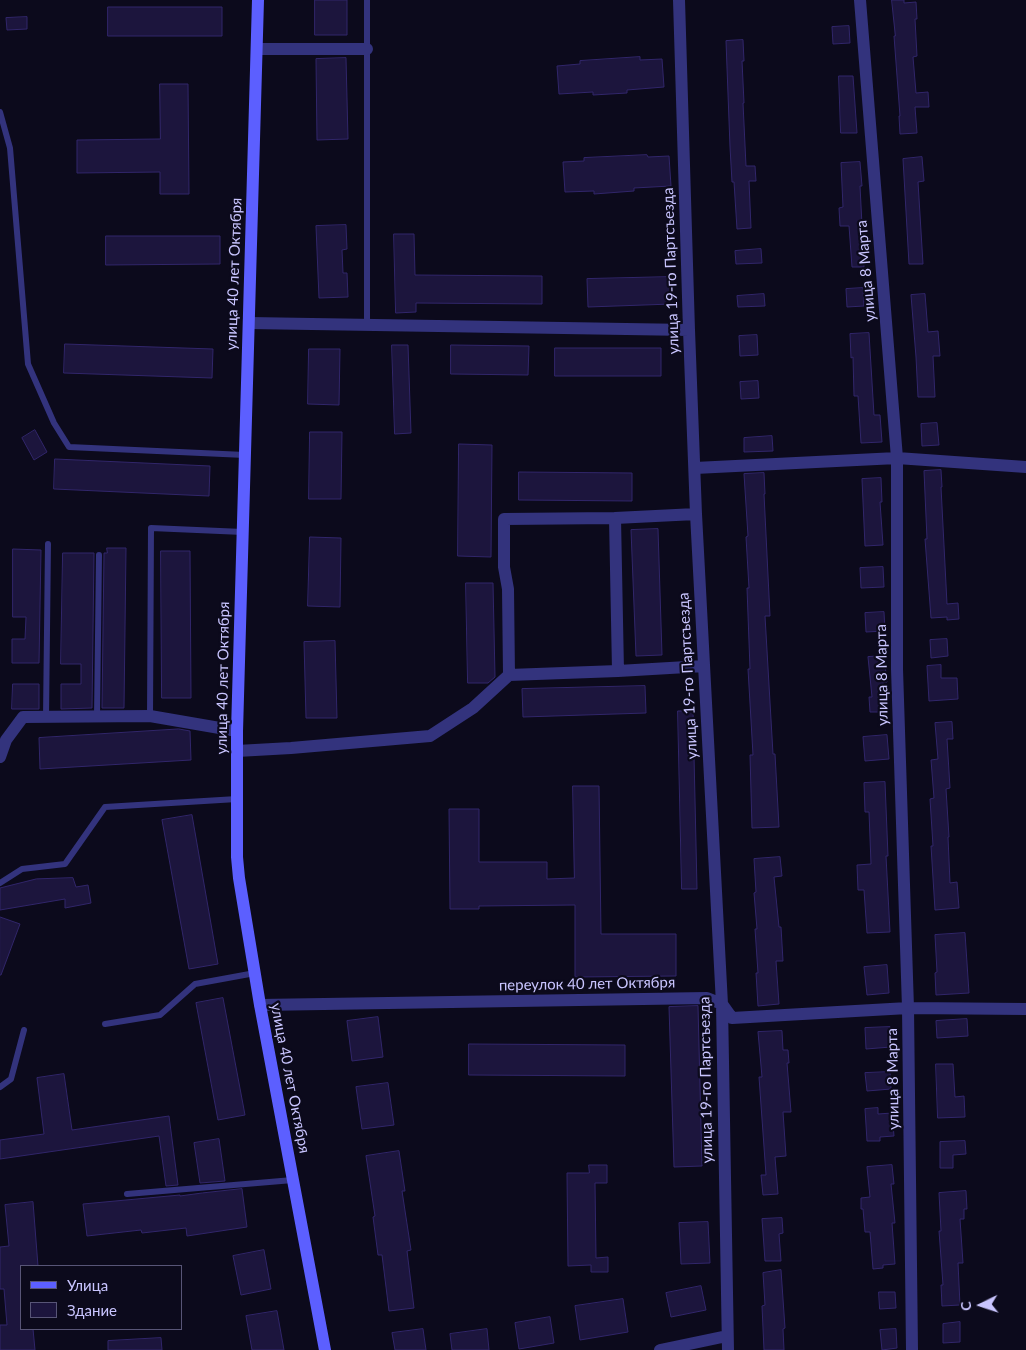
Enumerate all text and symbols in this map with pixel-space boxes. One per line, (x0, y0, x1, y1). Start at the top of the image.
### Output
street label: улица 19-го Партсъезда (659, 187, 683, 355)
street label: улица 40 лет Октября (222, 197, 246, 351)
street label: улица 8 Марта (853, 220, 879, 322)
street label: улица 19-го Партсъезда (675, 592, 701, 760)
street label: улица 40 лет Октября (213, 601, 233, 755)
street label: улица 8 Марта (872, 624, 892, 726)
street label: переулок 40 лет Октября (499, 973, 675, 995)
street label: улица 19-го Партсъезда (696, 996, 716, 1164)
street label: улица 40 лет Октября (267, 1001, 313, 1155)
street label: улица 8 Марта (883, 1028, 903, 1130)
legend (20, 1265, 182, 1330)
text: Улица (67, 1276, 108, 1294)
north arrow (956, 1280, 1006, 1330)
text: Здание (67, 1301, 117, 1319)
text: С (957, 1301, 974, 1311)

